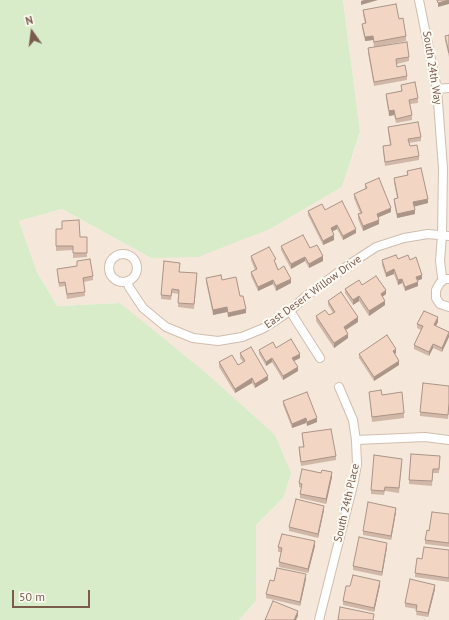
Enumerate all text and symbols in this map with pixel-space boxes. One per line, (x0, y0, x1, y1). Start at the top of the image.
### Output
north arrow (12, 12, 52, 52)
text: N (24, 13, 34, 28)
street label: South 24th Way (420, 30, 444, 106)
street label: East Desert Willow Drive (262, 252, 364, 332)
street label: South 24th Place (332, 462, 362, 544)
scale bar (14, 582, 92, 608)
text: 50 m (19, 589, 45, 604)

